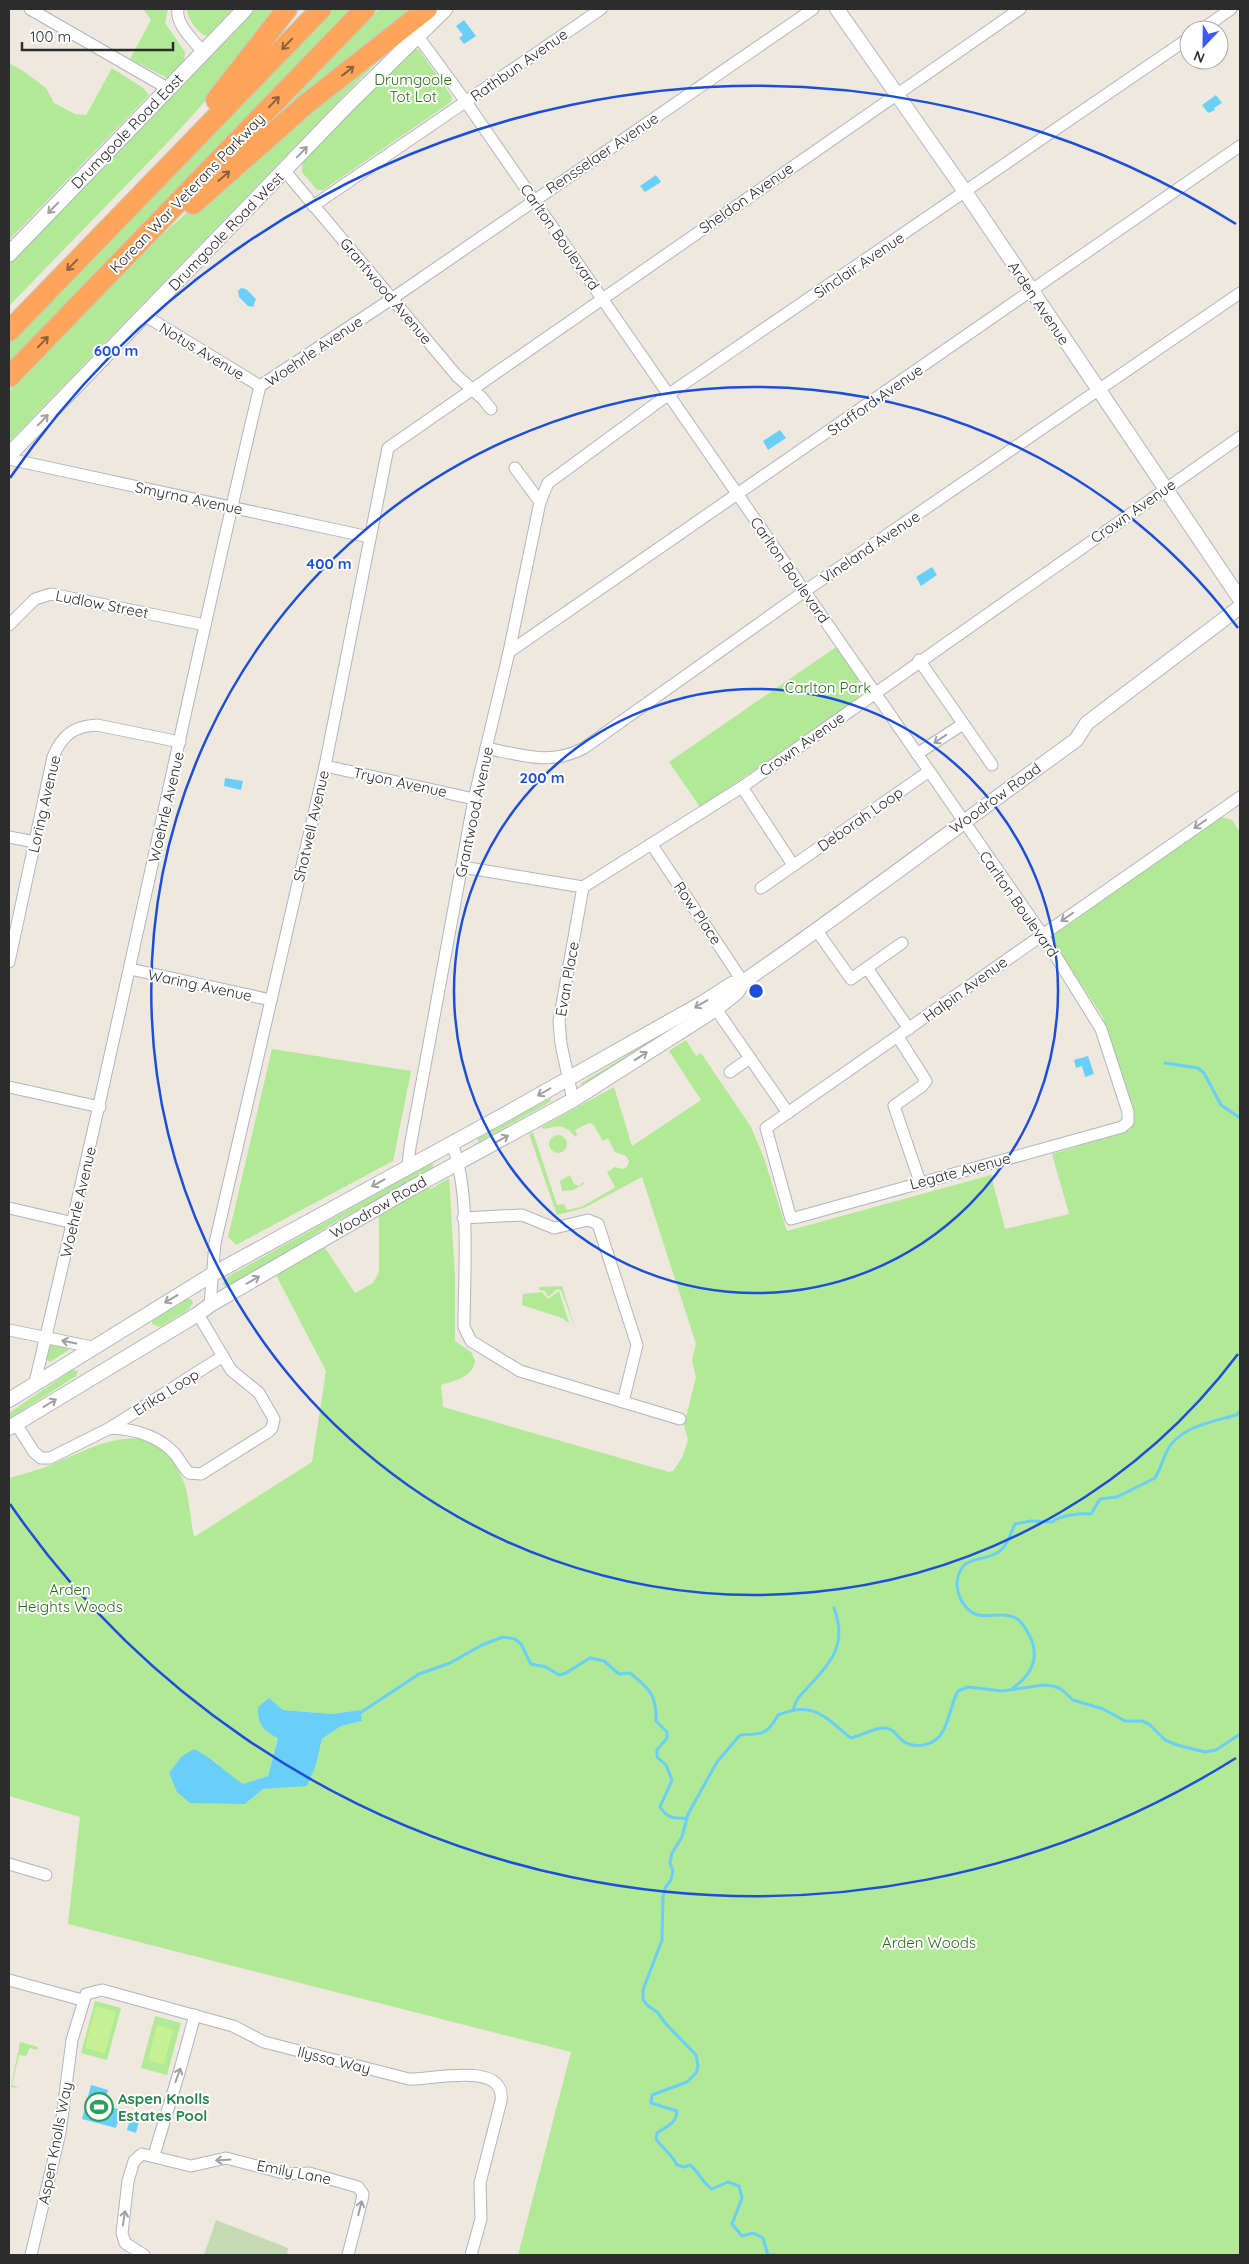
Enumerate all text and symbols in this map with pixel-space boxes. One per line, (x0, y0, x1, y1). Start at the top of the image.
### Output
scale bar (22, 20, 174, 52)
north arrow (1179, 20, 1229, 70)
street label: Rathbun Avenue (467, 24, 571, 106)
text: 100 m (30, 27, 71, 46)
one-way arrow (281, 37, 293, 50)
text: N (1191, 47, 1207, 67)
one-way arrow (341, 66, 354, 77)
street label: Drumgoole Road East (67, 69, 187, 193)
park label: Drumgoole Tot Lot (374, 70, 452, 106)
one-way arrow (268, 96, 281, 108)
street label: Rensselaer Avenue (542, 108, 662, 198)
street label: Korean War Veterans Parkway (106, 109, 268, 277)
one-way arrow (296, 146, 308, 158)
street label: Sheldon Avenue (695, 158, 797, 238)
street label: Drumgoole Road West (164, 168, 288, 294)
one-way arrow (217, 171, 230, 182)
street label: Carlton Boulevard (516, 180, 604, 294)
one-way arrow (48, 201, 60, 213)
street label: Sinclair Avenue (810, 228, 908, 302)
street label: Grantwood Avenue (336, 234, 436, 348)
street label: Arden Avenue (1004, 258, 1074, 348)
one-way arrow (66, 259, 78, 272)
street label: Woehrle Avenue (262, 311, 366, 391)
street label: Notus Avenue (156, 318, 248, 384)
one-way arrow (37, 336, 49, 348)
text: 600 m (94, 341, 138, 360)
street label: Stafford Avenue (824, 360, 926, 440)
one-way arrow (37, 413, 49, 426)
street label: Crown Avenue (1087, 475, 1179, 547)
street label: Smyrna Avenue (133, 477, 245, 519)
street label: Vineland Avenue (817, 507, 923, 587)
street label: Carlton Boulevard (746, 513, 834, 627)
text: 400 m (306, 554, 352, 573)
street label: Ludlow Street (54, 586, 150, 622)
park label: Carlton Park (785, 678, 871, 697)
street label: Crown Avenue (756, 708, 848, 780)
one-way arrow (933, 734, 947, 744)
street label: Grantwood Avenue (451, 745, 497, 879)
street label: Woehrle Avenue (144, 750, 188, 864)
street label: Loring Avenue (24, 753, 64, 855)
street label: Woodrow Road (945, 758, 1045, 838)
street label: Tryon Avenue (351, 763, 449, 801)
street label: Shotwell Avenue (289, 768, 333, 884)
text: 200 m (520, 768, 565, 787)
street label: Deborah Loop (814, 783, 906, 855)
one-way arrow (1193, 819, 1207, 829)
street label: Carlton Boulevard (975, 847, 1063, 961)
street label: Row Place (670, 878, 726, 948)
one-way arrow (1060, 912, 1074, 922)
street label: Evan Place (551, 940, 583, 1018)
street label: Halpin Avenue (919, 952, 1011, 1026)
street label: Waring Avenue (146, 965, 254, 1005)
centre of rings (747, 982, 765, 1000)
one-way arrow (694, 999, 708, 1009)
one-way arrow (634, 1051, 648, 1061)
one-way arrow (537, 1088, 552, 1098)
one-way arrow (494, 1134, 509, 1144)
street label: Woehrle Avenue (56, 1145, 100, 1259)
street label: Legate Avenue (907, 1148, 1013, 1194)
street label: Woodrow Road (326, 1172, 430, 1242)
one-way arrow (370, 1178, 385, 1188)
one-way arrow (245, 1275, 260, 1285)
one-way arrow (165, 1294, 179, 1304)
one-way arrow (61, 1337, 77, 1347)
street label: Erika Loop (130, 1364, 202, 1420)
one-way arrow (42, 1397, 57, 1407)
park label: Arden Heights Woods (17, 1580, 123, 1616)
park label: Arden Woods (882, 1933, 976, 1952)
street label: Ilyssa Way (295, 2042, 373, 2078)
one-way arrow (174, 2068, 183, 2083)
street label: Aspen Knolls Way (34, 2080, 76, 2206)
place label: Aspen Knolls Estates Pool (118, 2089, 210, 2125)
sports icon: Aspen Knolls Estates Pool (84, 2092, 114, 2122)
one-way arrow (215, 2155, 231, 2164)
street label: Emily Lane (255, 2155, 333, 2189)
one-way arrow (356, 2200, 365, 2216)
one-way arrow (119, 2210, 129, 2226)

